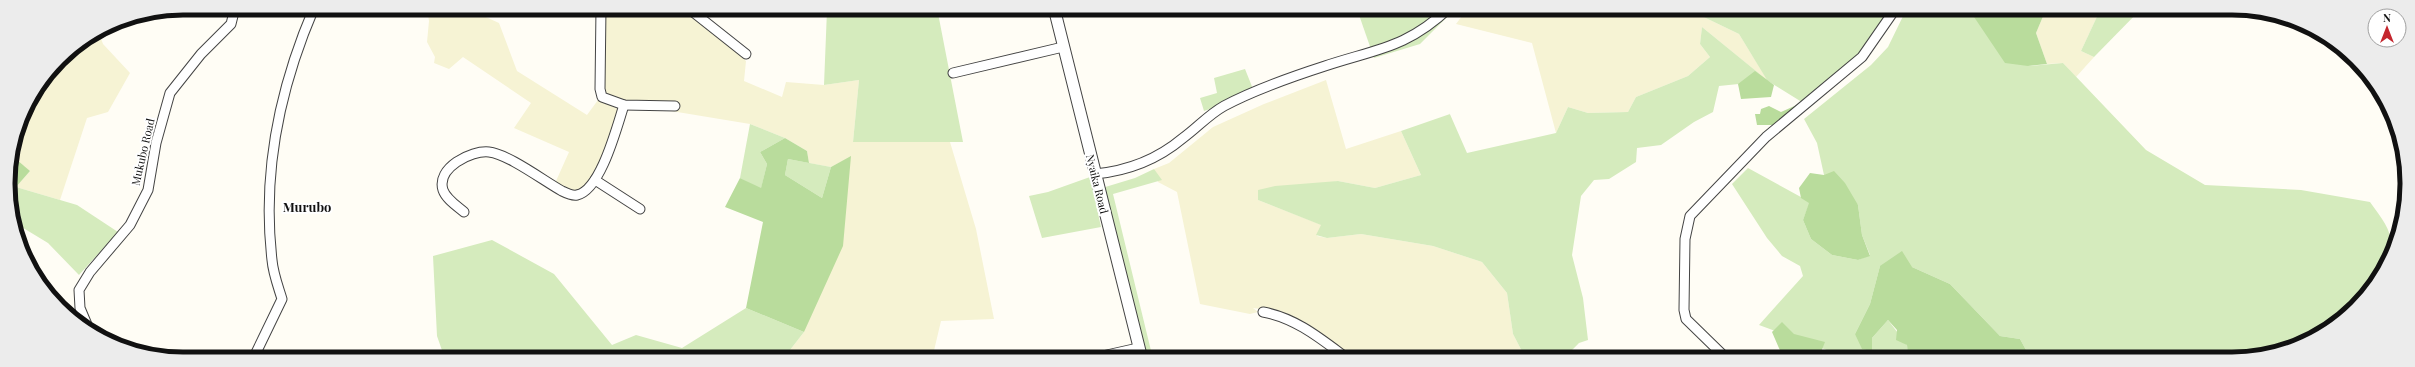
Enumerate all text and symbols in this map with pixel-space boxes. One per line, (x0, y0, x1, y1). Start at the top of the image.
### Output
north arrow (2367, 8, 2407, 48)
text: N (2383, 10, 2391, 25)
street label: Mukubo Road (128, 116, 158, 187)
street label: Nyaika Road (1083, 153, 1112, 216)
district label: Murubo (283, 198, 331, 215)

